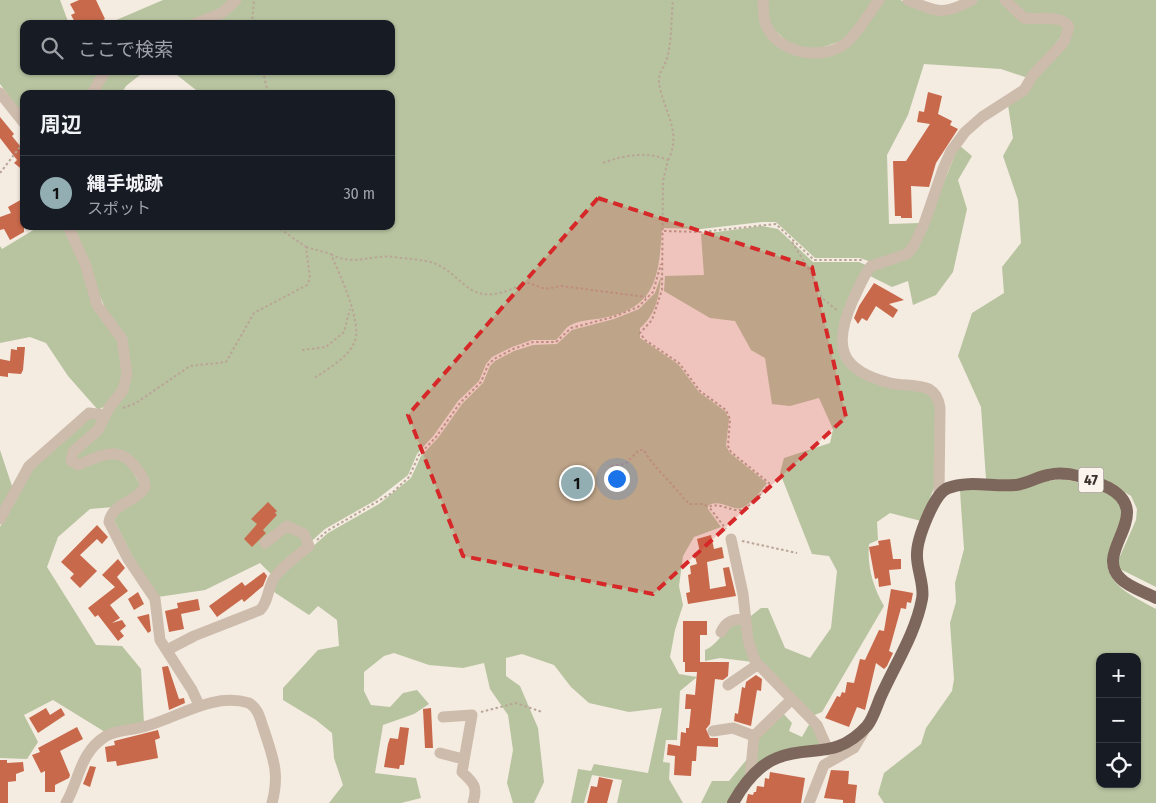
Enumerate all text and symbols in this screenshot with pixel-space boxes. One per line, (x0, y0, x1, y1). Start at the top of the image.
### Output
search box (20, 20, 395, 75)
icon: search (38, 34, 66, 62)
text: ここで検索 (78, 38, 173, 61)
text: 周辺 (40, 112, 82, 138)
text: 縄手城跡 (87, 172, 163, 195)
text: 1 (53, 184, 59, 203)
text: 30 m (343, 184, 375, 203)
text: スポット (87, 199, 151, 218)
pin: 1 (561, 464, 593, 502)
your location (604, 466, 630, 492)
road number: 47 (1078, 468, 1104, 492)
map controls (1096, 653, 1141, 788)
button: + (1096, 653, 1141, 698)
button: − (1096, 698, 1141, 743)
button: locate (1096, 743, 1141, 788)

